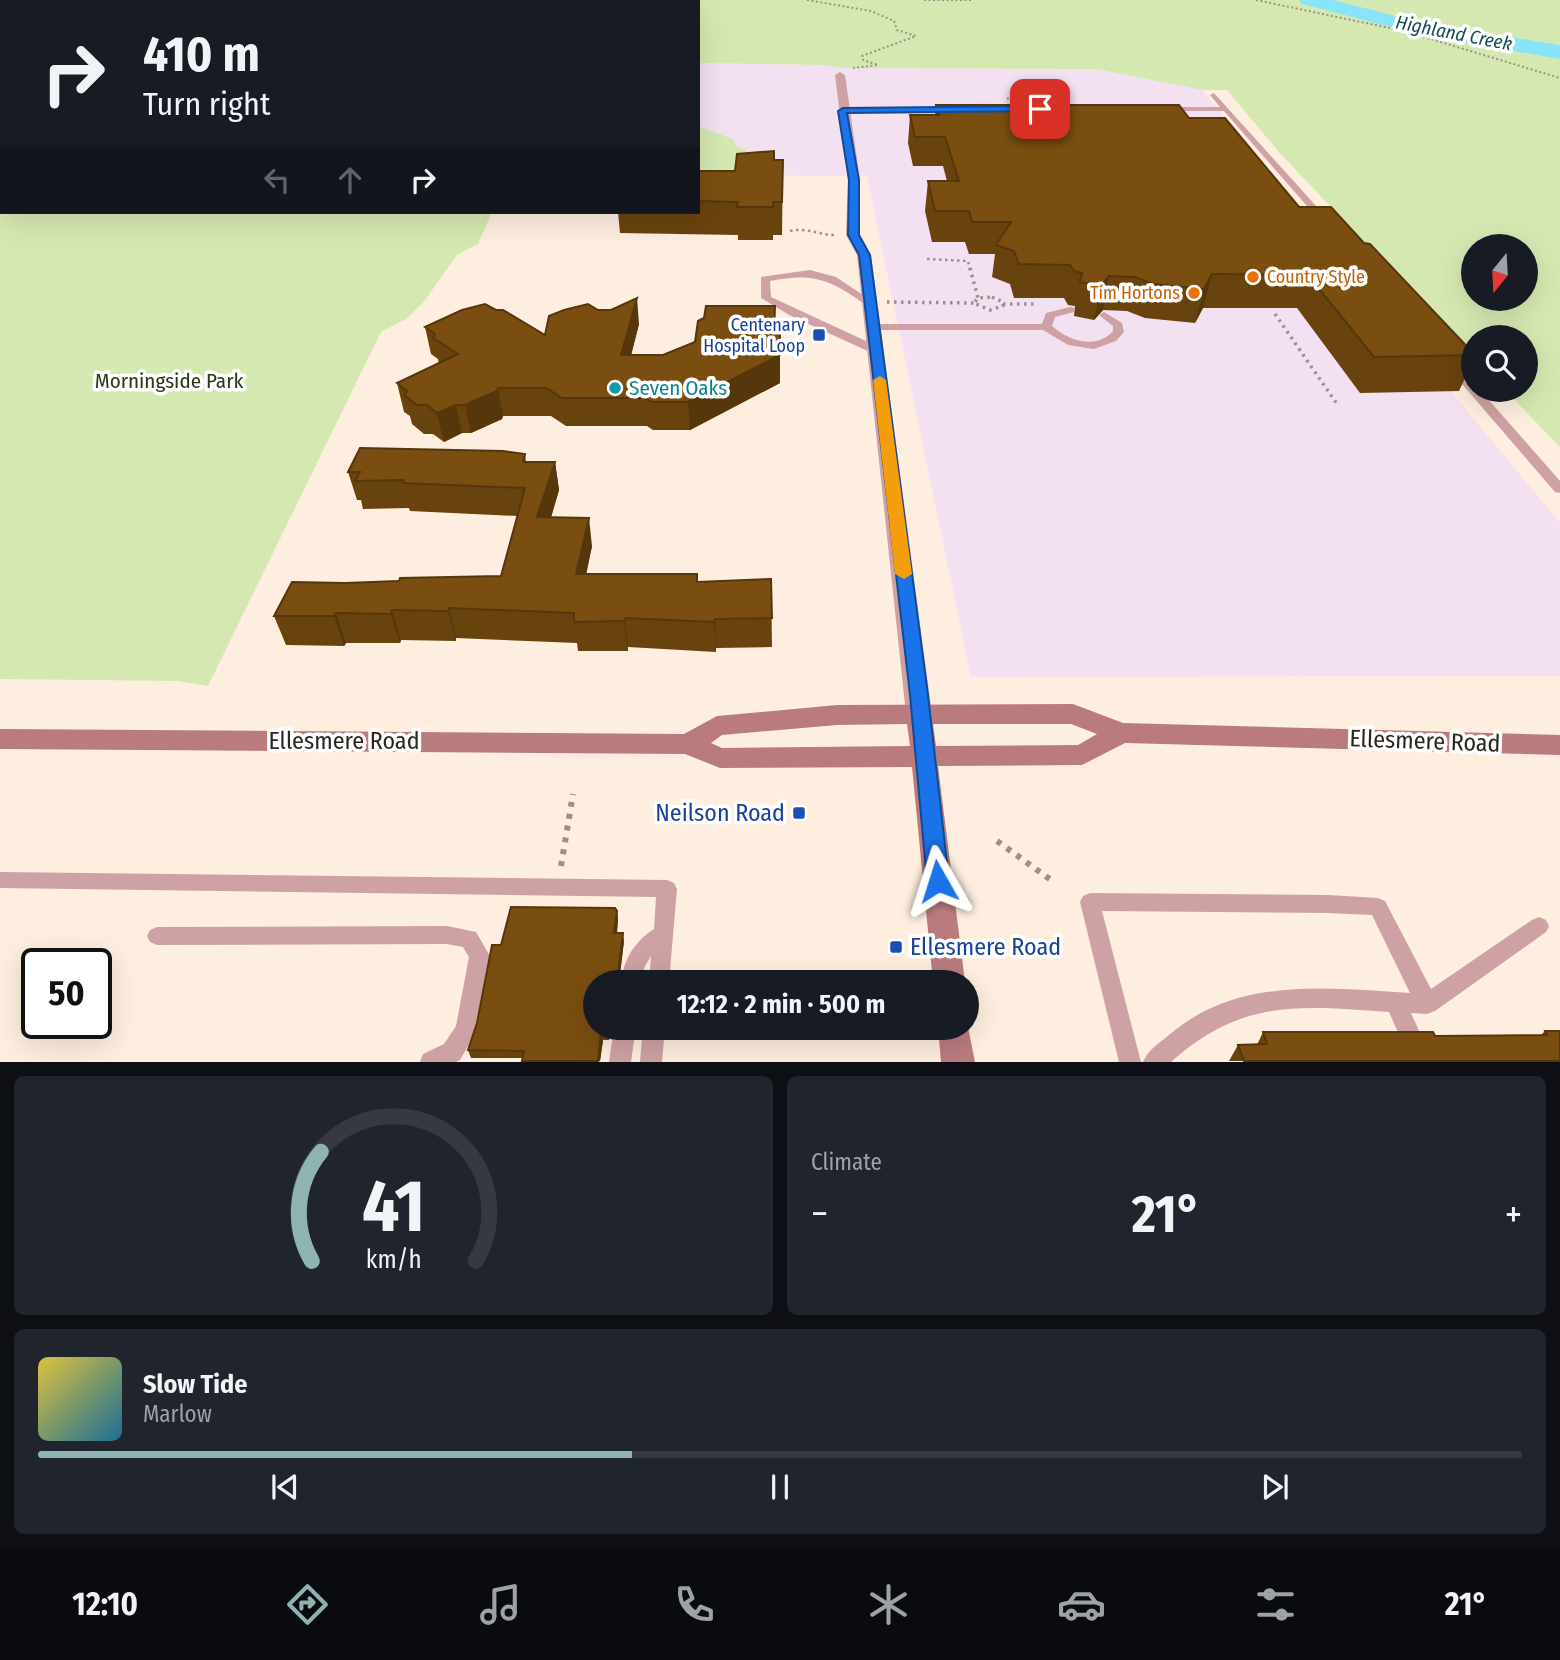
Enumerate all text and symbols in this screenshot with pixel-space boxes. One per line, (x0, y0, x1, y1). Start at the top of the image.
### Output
water label: Highland Creek (1394, 10, 1514, 56)
text: 410 m (143, 25, 260, 84)
icon: right (28, 28, 119, 119)
pin (1010, 79, 1070, 139)
text: Turn right (143, 85, 270, 123)
icon: arrive (1021, 90, 1059, 128)
icon: left (258, 161, 296, 199)
icon: ahead (331, 161, 369, 199)
icon: right (404, 161, 442, 199)
north arrow (1461, 234, 1538, 312)
map controls (1461, 234, 1538, 402)
place label: Country Style (1267, 266, 1365, 288)
marker: Country Style (1245, 269, 1261, 285)
place label: Tim Hortons (1090, 282, 1180, 304)
marker: Tim Hortons (1186, 285, 1202, 301)
place label: Centenary Hospital Loop (703, 314, 805, 357)
button: search (1461, 325, 1538, 402)
marker: Centenary Hospital Loop (811, 327, 827, 343)
park label: Morningside Park (95, 368, 243, 394)
place label: Seven Oaks (629, 375, 727, 401)
marker: Seven Oaks (607, 380, 623, 396)
street label: Ellesmere Road (1349, 724, 1501, 758)
street label: Ellesmere Road (268, 727, 420, 755)
place label: Neilson Road (655, 799, 785, 827)
marker: Neilson Road (791, 805, 807, 821)
position arrow (901, 844, 975, 918)
place label: Ellesmere Road (910, 933, 1061, 961)
marker: Ellesmere Road (888, 939, 904, 955)
speed limit sign: 50 (21, 948, 112, 1039)
text: 12:12 · 2 min · 500 m (677, 989, 885, 1020)
text: Climate (811, 1148, 882, 1176)
text: 41 (362, 1164, 425, 1251)
text: 21° (1132, 1183, 1201, 1246)
text: − (811, 1191, 828, 1237)
text: + (1505, 1191, 1522, 1237)
text: km/h (366, 1245, 421, 1275)
text: Slow Tide (143, 1369, 247, 1400)
text: Marlow (143, 1400, 212, 1428)
icon: previous (266, 1468, 304, 1506)
icon: pause (761, 1468, 799, 1506)
icon: next (1256, 1468, 1294, 1506)
icon: directions (283, 1580, 332, 1629)
icon: music (476, 1580, 525, 1629)
icon: phone (670, 1580, 719, 1629)
icon: climate (864, 1580, 913, 1629)
icon: car (1057, 1580, 1106, 1629)
icon: filters (1251, 1580, 1300, 1629)
text: 12:10 (72, 1585, 138, 1623)
text: 21° (1445, 1585, 1488, 1623)

